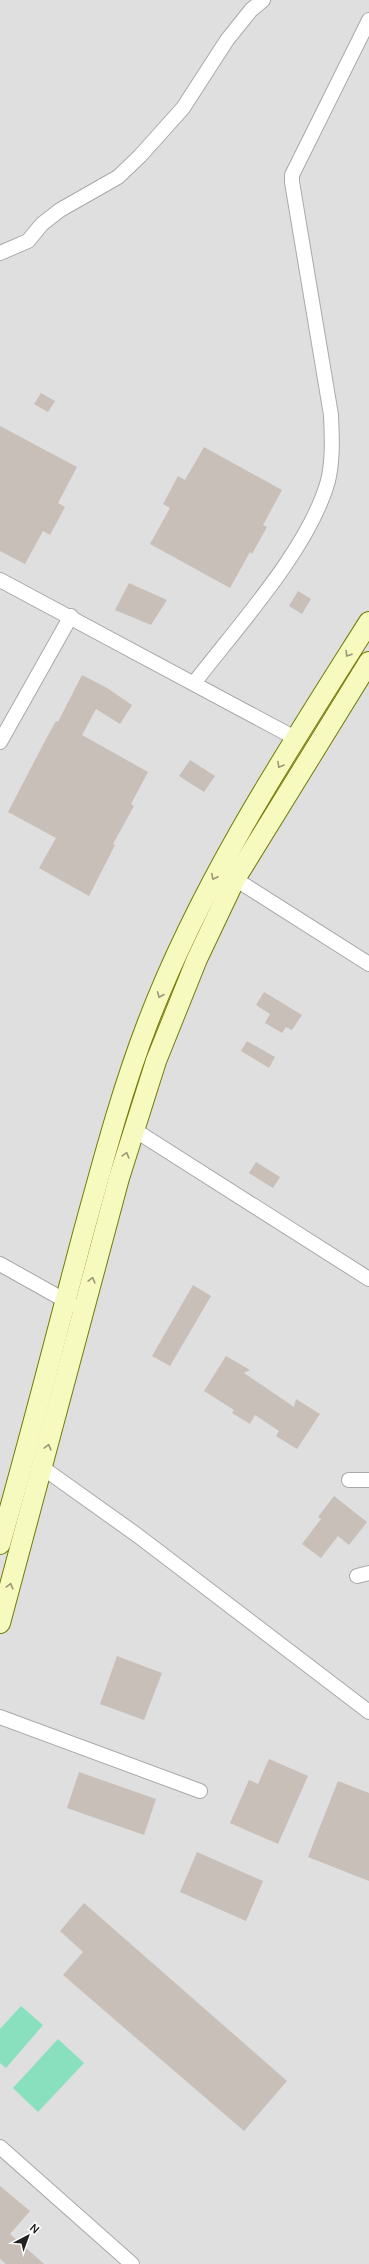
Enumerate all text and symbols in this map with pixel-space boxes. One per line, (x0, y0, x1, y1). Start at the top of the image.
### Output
one-way arrow (346, 650, 353, 657)
one-way arrow (277, 761, 284, 768)
one-way arrow (211, 873, 219, 881)
one-way arrow (156, 992, 164, 999)
one-way arrow (121, 1152, 130, 1159)
one-way arrow (87, 1277, 96, 1284)
one-way arrow (43, 1444, 52, 1451)
one-way arrow (5, 1582, 14, 1589)
north arrow (8, 2216, 48, 2256)
text: N (27, 2220, 43, 2236)

